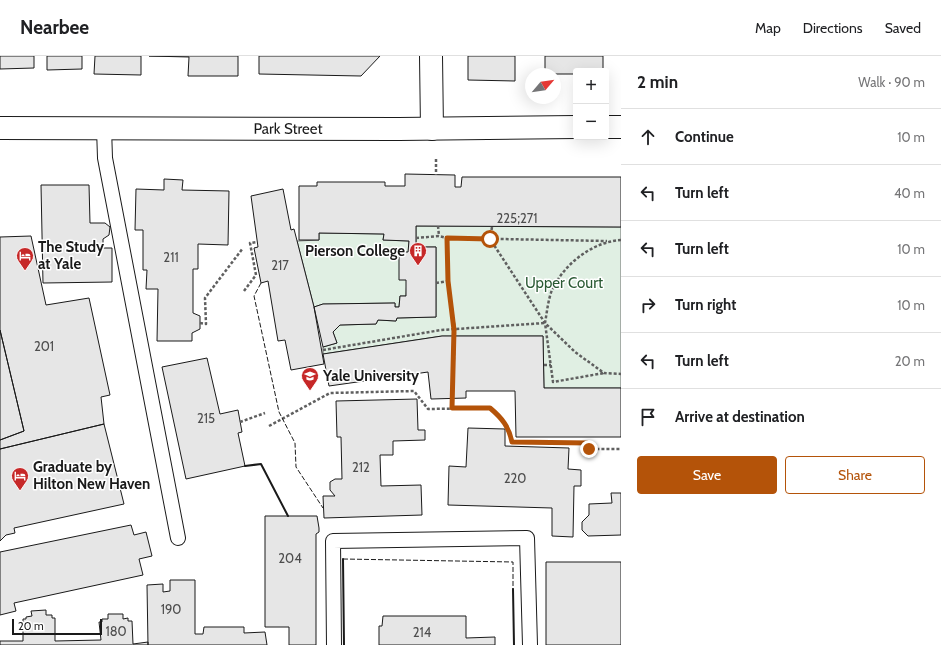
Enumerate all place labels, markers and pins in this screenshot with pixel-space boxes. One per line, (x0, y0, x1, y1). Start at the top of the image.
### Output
place label: The Study at Yale (38, 238, 105, 273)
building icon: Pierson College (408, 241, 428, 266)
place label: Pierson College (305, 242, 405, 260)
hotel icon: The Study at Yale (15, 246, 35, 271)
school or university icon: Yale University (300, 366, 320, 391)
place label: Yale University (322, 367, 420, 385)
place label: Graduate by Hilton New Haven (33, 458, 150, 493)
hotel icon: Graduate by Hilton New Haven (10, 466, 30, 491)

